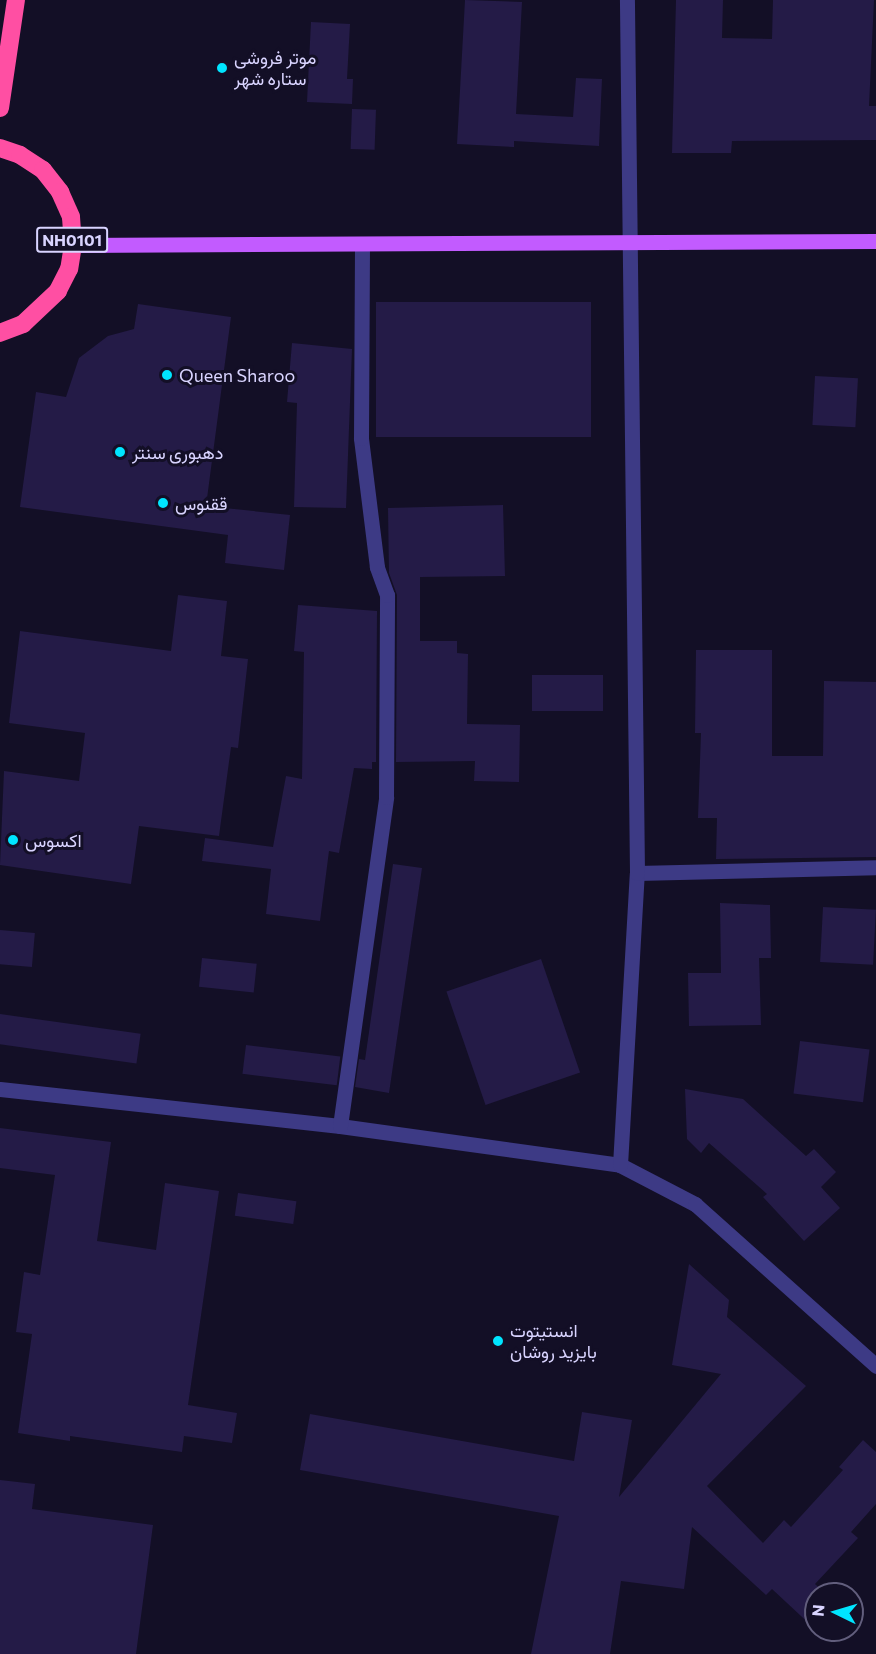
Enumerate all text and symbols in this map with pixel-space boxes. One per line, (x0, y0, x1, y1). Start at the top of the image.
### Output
place label: موتر فروشی ستاره شهر (234, 47, 316, 90)
marker: موتر فروشی ستاره شهر (215, 61, 229, 75)
road number: NH0101 (36, 227, 108, 253)
place label: Queen Sharoo (179, 364, 295, 386)
marker: Queen Sharoo (160, 368, 174, 382)
place label: دهبوری سنتر (132, 441, 223, 463)
marker: دهبوری سنتر (113, 445, 127, 459)
place label: ققنوس (175, 492, 228, 514)
marker: ققنوس (156, 496, 170, 510)
place label: اکسوس (25, 829, 82, 851)
marker: اکسوس (6, 833, 20, 847)
place label: انستیتوت بایزید روشان (510, 1320, 597, 1362)
marker: انستیتوت بایزید روشان (491, 1334, 505, 1348)
north arrow (804, 1582, 864, 1642)
text: N (808, 1604, 828, 1617)

